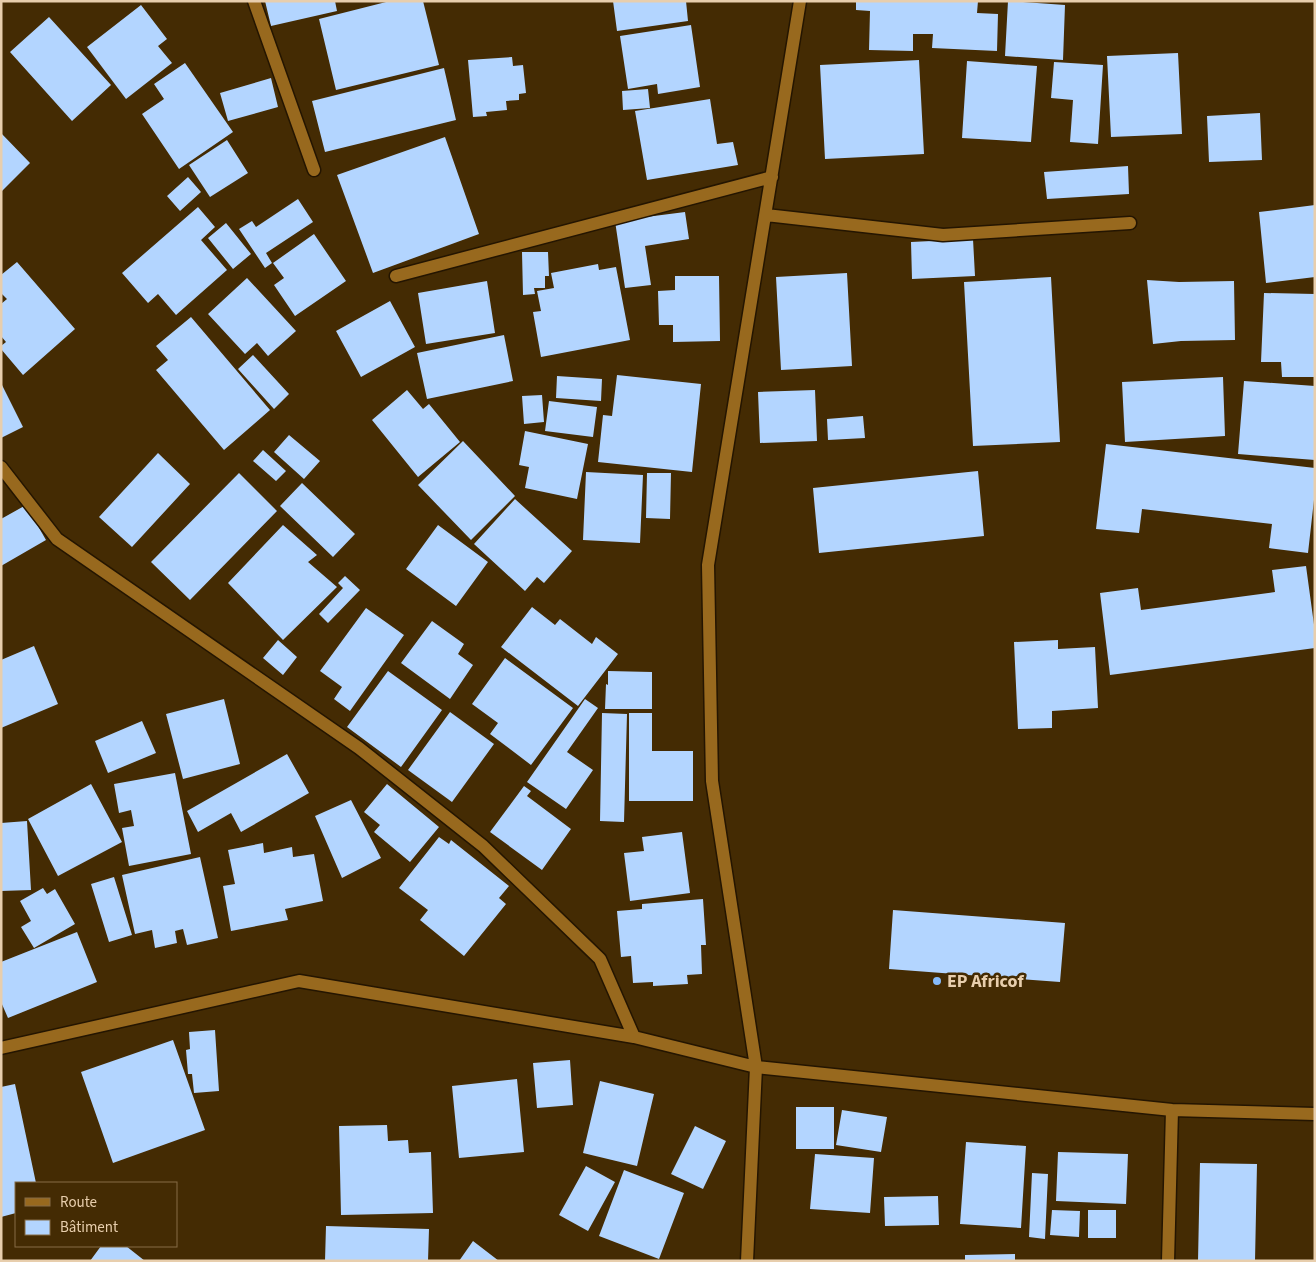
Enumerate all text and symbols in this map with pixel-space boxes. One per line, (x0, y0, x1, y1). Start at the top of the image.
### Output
place label: EP Africof (947, 969, 1024, 994)
marker: EP Africof (931, 975, 943, 987)
legend (15, 1182, 178, 1247)
text: Route (60, 1192, 97, 1213)
text: Bâtiment (60, 1217, 118, 1238)

